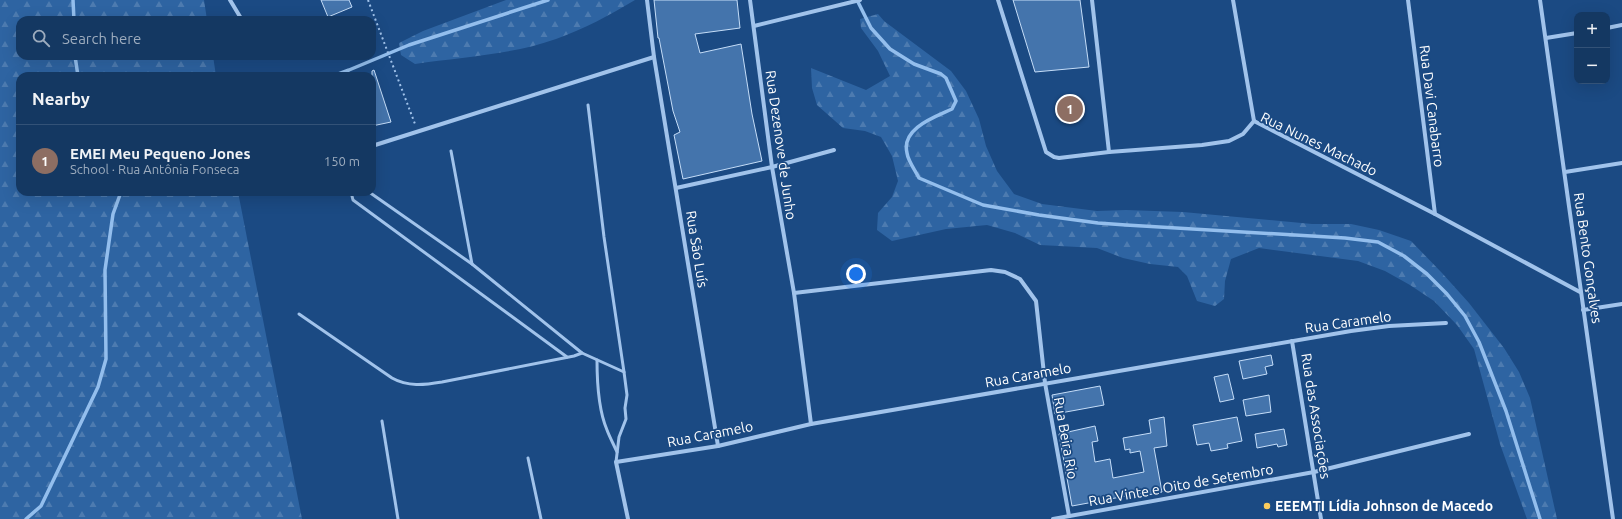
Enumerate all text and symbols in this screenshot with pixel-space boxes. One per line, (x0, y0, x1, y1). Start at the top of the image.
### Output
map controls (1574, 12, 1610, 84)
button: + (1574, 12, 1610, 48)
search box (16, 16, 376, 60)
icon: search (30, 27, 52, 49)
text: Search here (62, 30, 141, 47)
street label: Rua Davi Canabarro (1417, 44, 1447, 168)
button: − (1574, 48, 1610, 84)
street label: Rua Dezenove de Junho (763, 69, 799, 221)
text: Nearby (32, 89, 90, 108)
pin: 1 (1057, 94, 1083, 124)
street label: Rua Nunes Machado (1258, 109, 1380, 179)
text: EMEI Meu Pequeno Jones (70, 145, 251, 162)
text: 1 (41, 154, 49, 168)
text: 150 m (324, 154, 360, 168)
text: School · Rua Antônia Fonseca (70, 162, 239, 176)
street label: Rua Bento Gonçalves (1571, 192, 1605, 324)
street label: Rua São Luís (683, 209, 711, 289)
your location (846, 264, 866, 284)
street label: Rua Caramelo (1304, 308, 1392, 336)
street label: Rua das Associações (1298, 352, 1334, 480)
street label: Rua Caramelo (984, 360, 1072, 390)
street label: Rua Beira Rio (1051, 396, 1081, 480)
street label: Rua Caramelo (666, 418, 754, 450)
street label: Rua Vinte e Oito de Setembro (1087, 461, 1275, 509)
place label: EEEMTI Lídia Johnson de Macedo (1275, 498, 1493, 514)
marker: EEEMTI Lídia Johnson de Macedo (1262, 501, 1272, 511)

